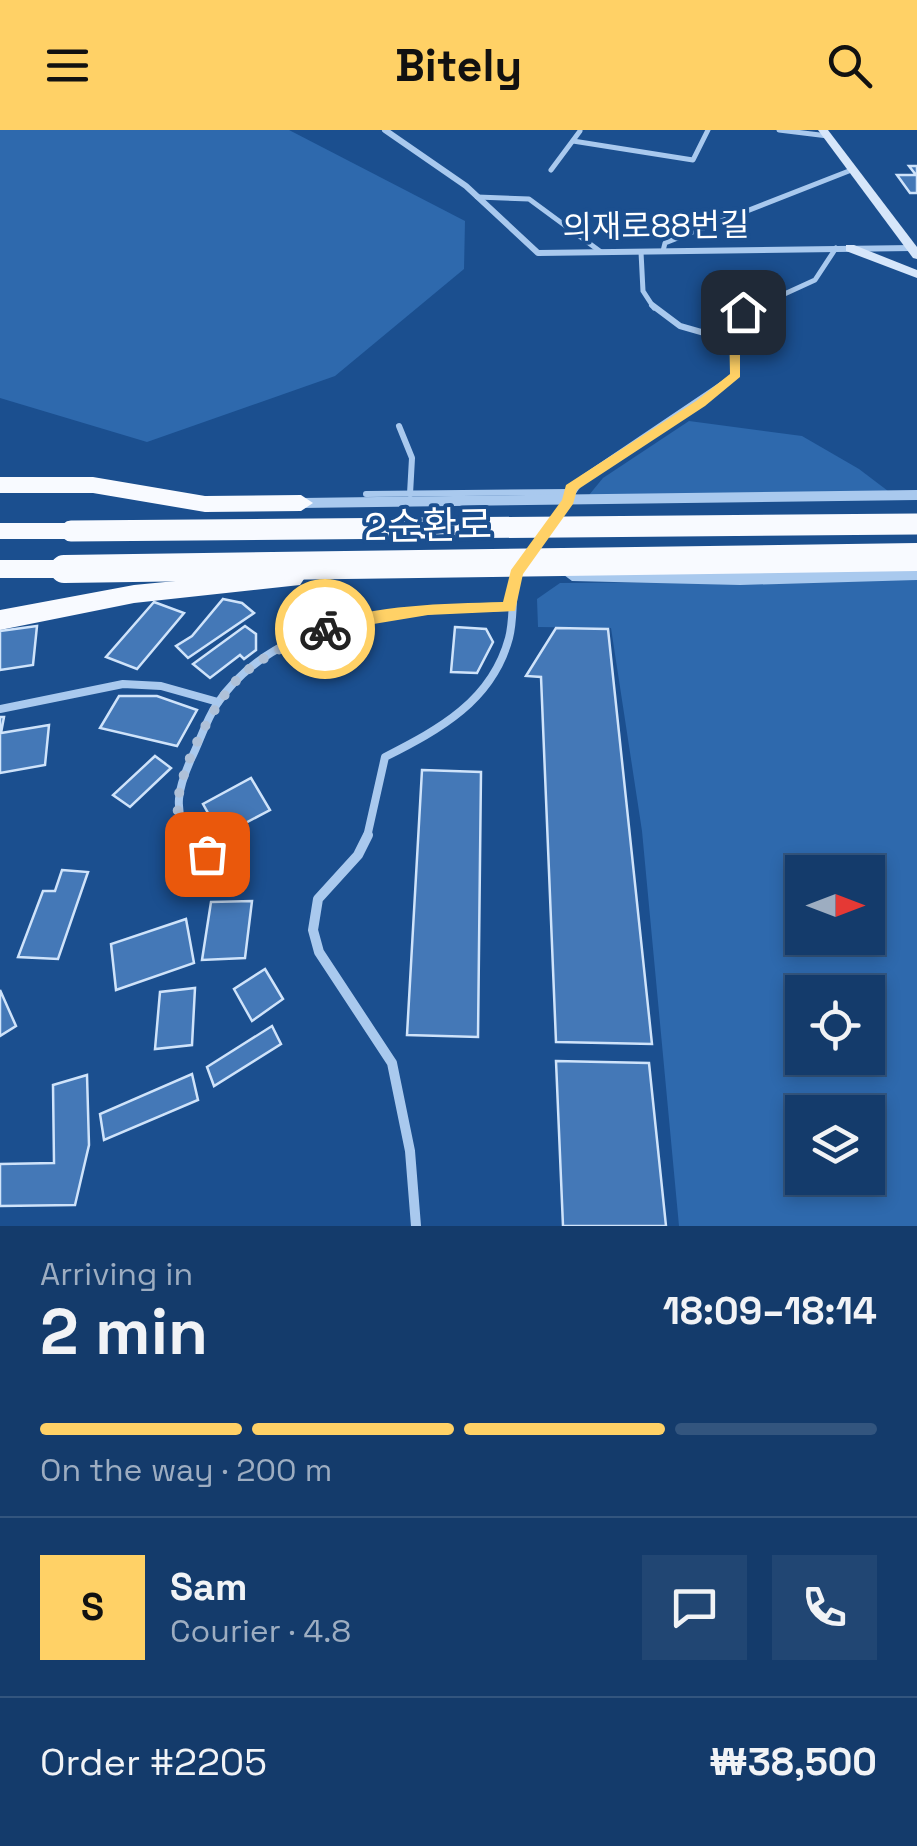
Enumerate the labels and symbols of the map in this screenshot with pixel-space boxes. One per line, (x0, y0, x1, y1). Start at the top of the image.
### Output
street label: 의재로88번길 (562, 204, 750, 248)
pin (701, 270, 786, 355)
street label: 2순환로 (364, 501, 492, 551)
courier (275, 579, 375, 679)
pin (165, 812, 250, 897)
north arrow (785, 855, 885, 955)

